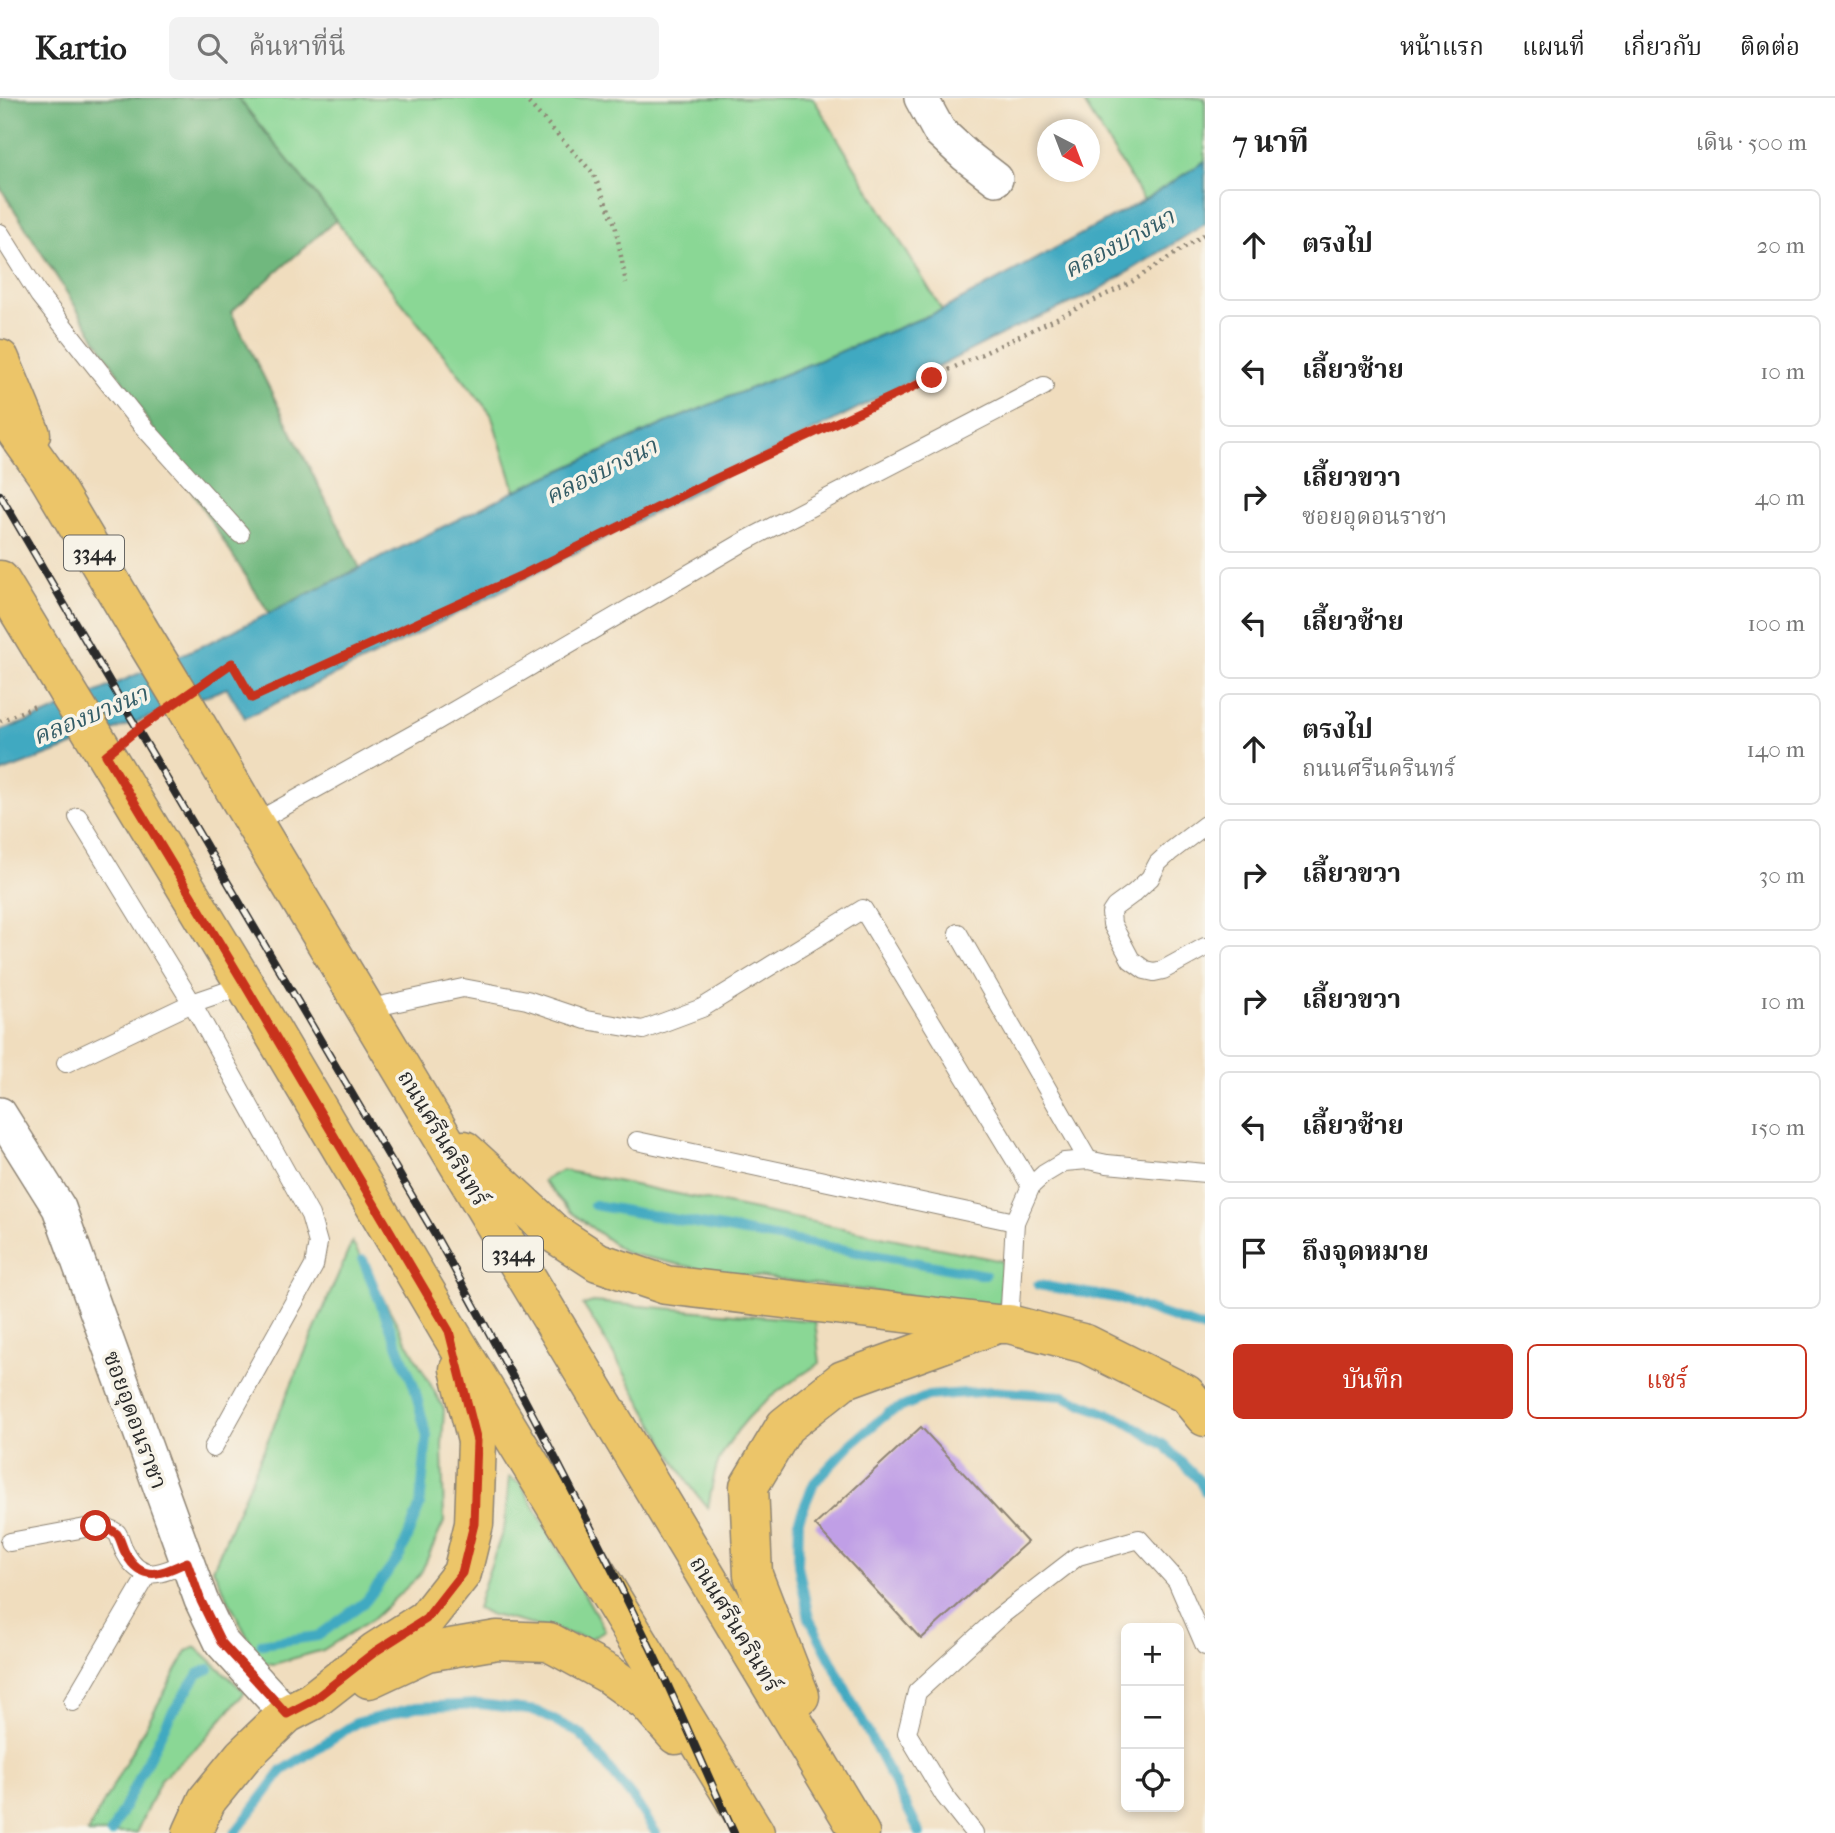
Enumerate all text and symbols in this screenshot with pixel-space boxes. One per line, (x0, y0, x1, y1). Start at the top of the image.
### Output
search box (169, 17, 659, 80)
text: Kartio (35, 29, 127, 68)
icon: search (193, 29, 231, 67)
text: ค้นหาที่นี่ (249, 31, 346, 62)
text: หน้าแรก (1400, 33, 1484, 61)
text: แผนที่ (1522, 33, 1585, 61)
text: เกี่ยวกับ (1623, 33, 1702, 61)
text: ติดต่อ (1740, 33, 1800, 61)
north arrow (1037, 119, 1100, 182)
text: 7 นาที (1233, 125, 1309, 160)
text: เดิน · 500 m (1695, 129, 1807, 156)
water label: คลองบางนา (1059, 202, 1180, 284)
icon: ahead (1235, 226, 1273, 264)
text: ตรงไป (1302, 228, 1373, 259)
text: 20 m (1756, 232, 1805, 259)
icon: left (1235, 352, 1273, 390)
text: เลี้ยวซ้าย (1302, 354, 1404, 385)
text: 10 m (1760, 358, 1805, 385)
route end (916, 362, 947, 393)
water label: คลองบางนา (540, 431, 663, 510)
text: เลี้ยวขวา (1302, 462, 1401, 493)
icon: right (1235, 478, 1273, 516)
text: 40 m (1755, 484, 1805, 511)
text: ซอยอุดอนราชา (1302, 503, 1447, 530)
road number: 3344 (64, 536, 124, 570)
icon: left (1235, 604, 1273, 642)
text: เลี้ยวซ้าย (1302, 606, 1404, 637)
text: 100 m (1747, 610, 1805, 637)
water label: คลองบางนา (29, 679, 152, 751)
text: ตรงไป (1302, 714, 1373, 745)
icon: ahead (1235, 730, 1273, 768)
text: 140 m (1746, 736, 1805, 763)
text: ถนนศรีนครินทร์ (1302, 755, 1456, 782)
icon: right (1235, 856, 1273, 894)
text: เลี้ยวขวา (1302, 858, 1401, 889)
text: 30 m (1759, 862, 1805, 889)
icon: right (1235, 982, 1273, 1020)
text: เลี้ยวขวา (1302, 984, 1401, 1015)
text: 10 m (1760, 988, 1805, 1015)
street label: ถนนศรีนครินทร์ (392, 1065, 494, 1211)
icon: left (1235, 1108, 1273, 1146)
text: เลี้ยวซ้าย (1302, 1110, 1404, 1141)
text: 150 m (1750, 1114, 1805, 1141)
icon: arrive (1235, 1234, 1273, 1272)
road number: 3344 (483, 1236, 543, 1272)
text: ถึงจุดหมาย (1302, 1236, 1429, 1267)
button: บันทึก (1233, 1344, 1513, 1419)
button: แชร์ (1527, 1344, 1807, 1419)
street label: ซอยอุดอนราชา (97, 1347, 173, 1493)
route start (80, 1510, 111, 1541)
street label: ถนนศรีนครินทร์ (684, 1551, 786, 1697)
map controls (1121, 1623, 1184, 1812)
button: + (1121, 1623, 1184, 1686)
button: − (1121, 1686, 1184, 1749)
button: locate (1121, 1749, 1184, 1812)

